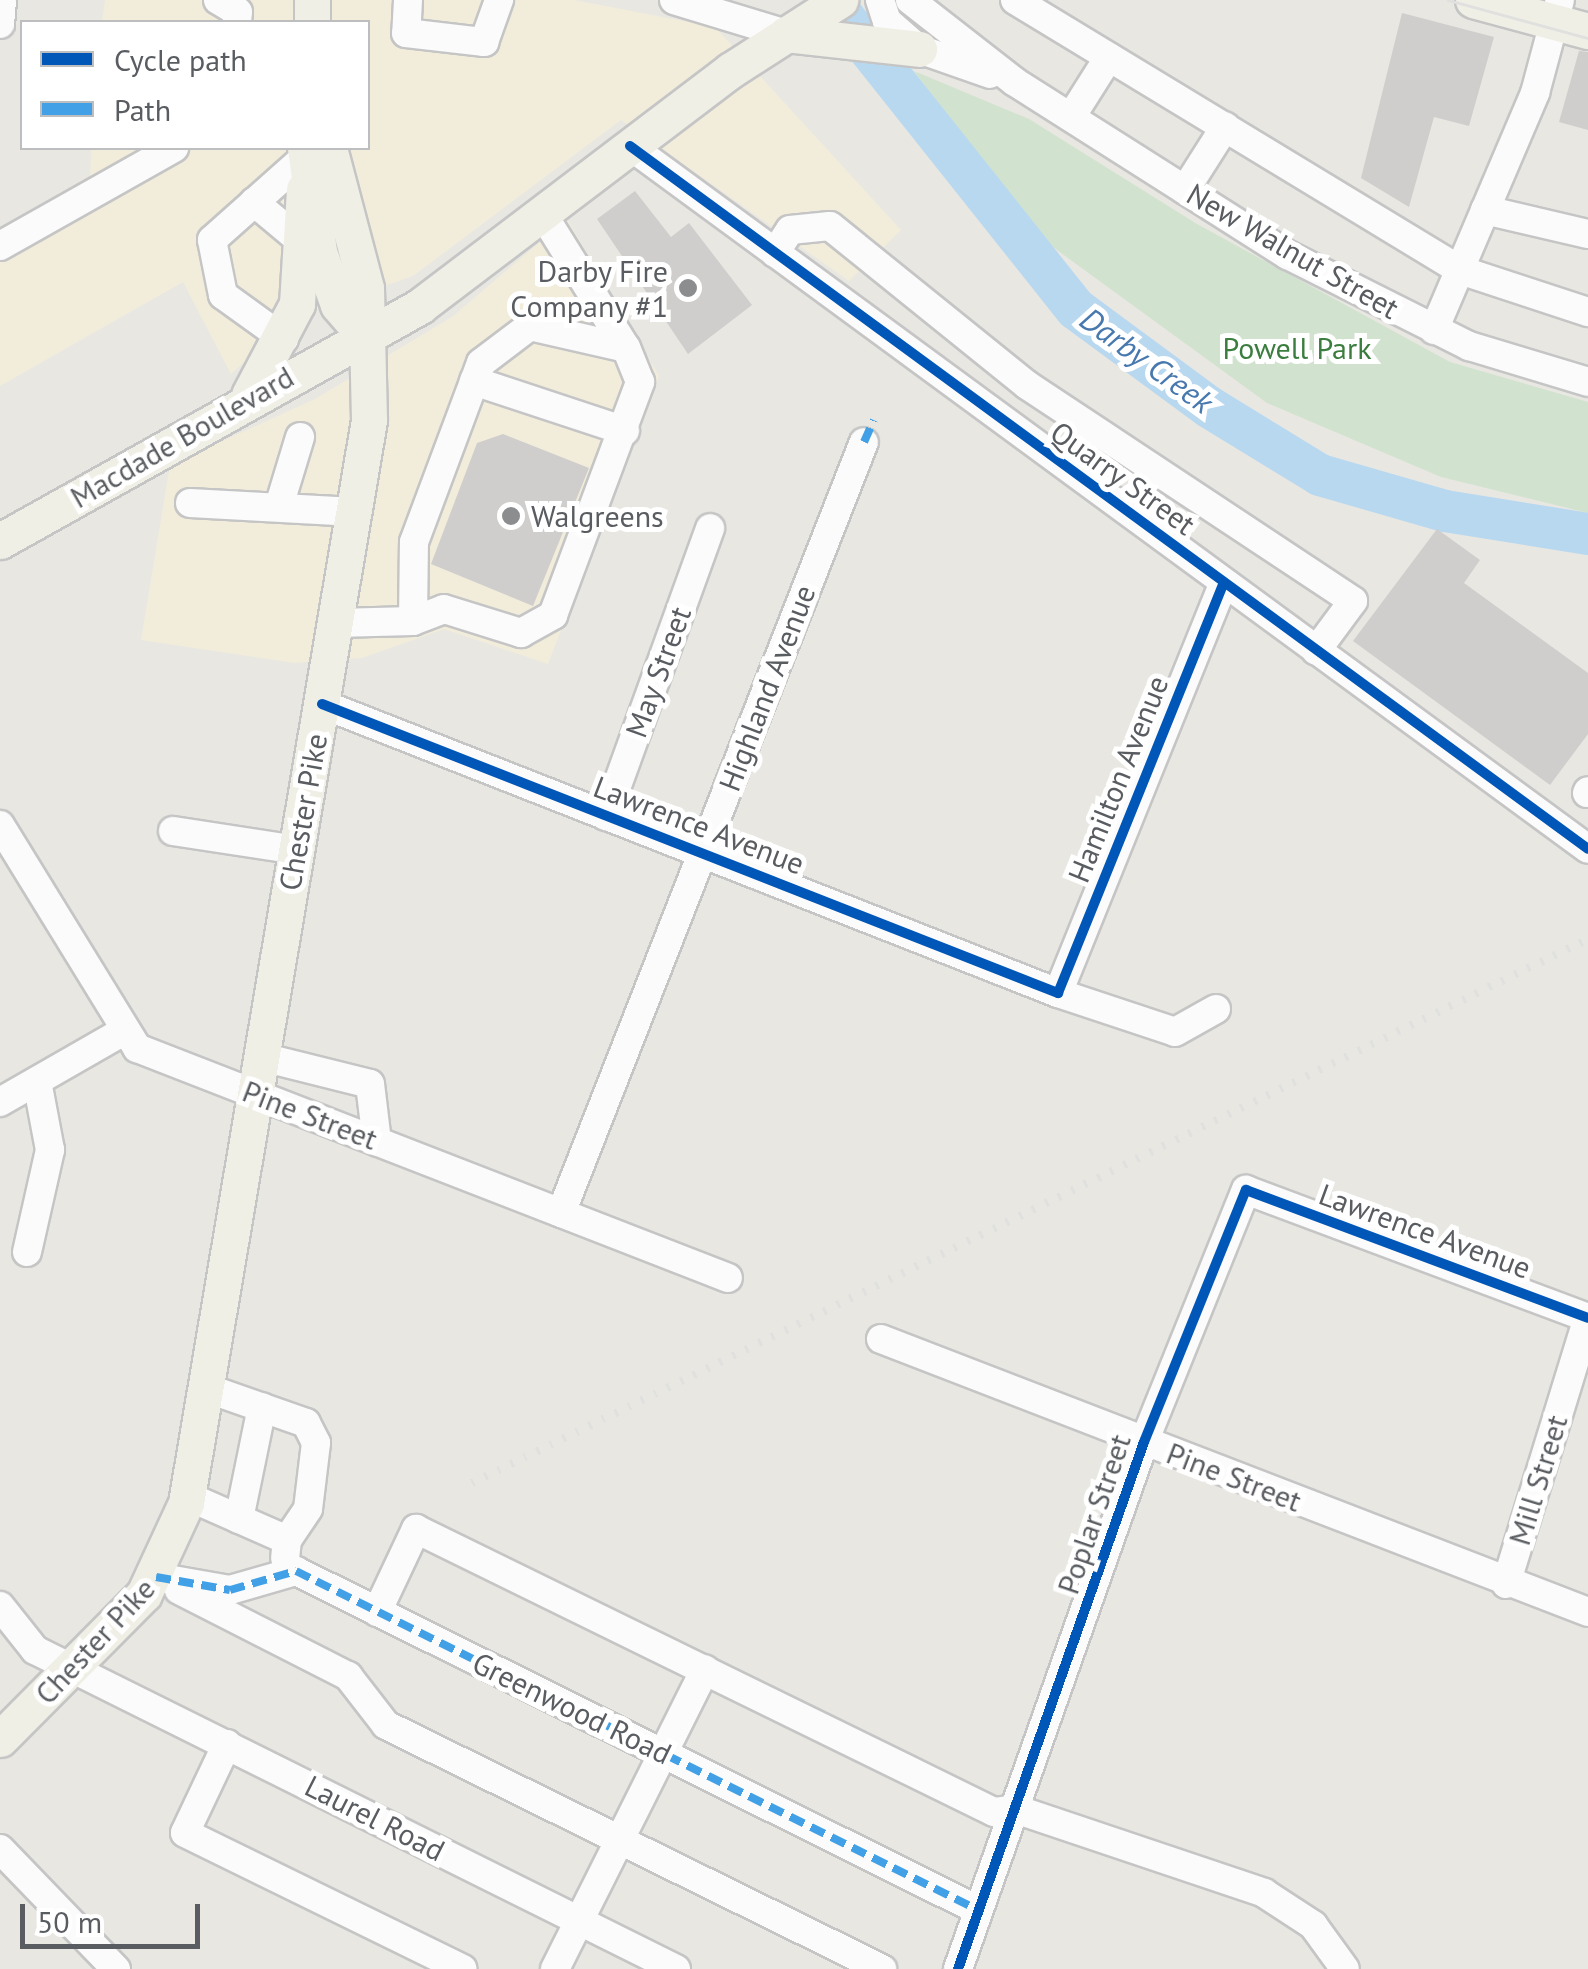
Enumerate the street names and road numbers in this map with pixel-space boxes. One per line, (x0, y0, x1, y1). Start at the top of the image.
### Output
street label: New Walnut Street (1180, 175, 1406, 327)
street label: Macdade Boulevard (64, 359, 300, 515)
street label: Quarry Street (1043, 413, 1203, 543)
street label: Highland Avenue (711, 580, 823, 796)
street label: May Street (618, 601, 698, 743)
street label: Hamilton Avenue (1060, 670, 1176, 888)
street label: Chester Pike (271, 731, 335, 893)
street label: Lawrence Avenue (588, 768, 810, 882)
street label: Pine Street (238, 1073, 382, 1157)
street label: Lawrence Avenue (1314, 1176, 1536, 1286)
street label: Mill Street (1501, 1411, 1575, 1549)
street label: Poplar Street (1050, 1429, 1138, 1599)
street label: Pine Street (1162, 1435, 1306, 1519)
street label: Chester Pike (28, 1571, 162, 1711)
street label: Greenwood Road (467, 1644, 677, 1772)
street label: Laurel Road (299, 1768, 451, 1868)

